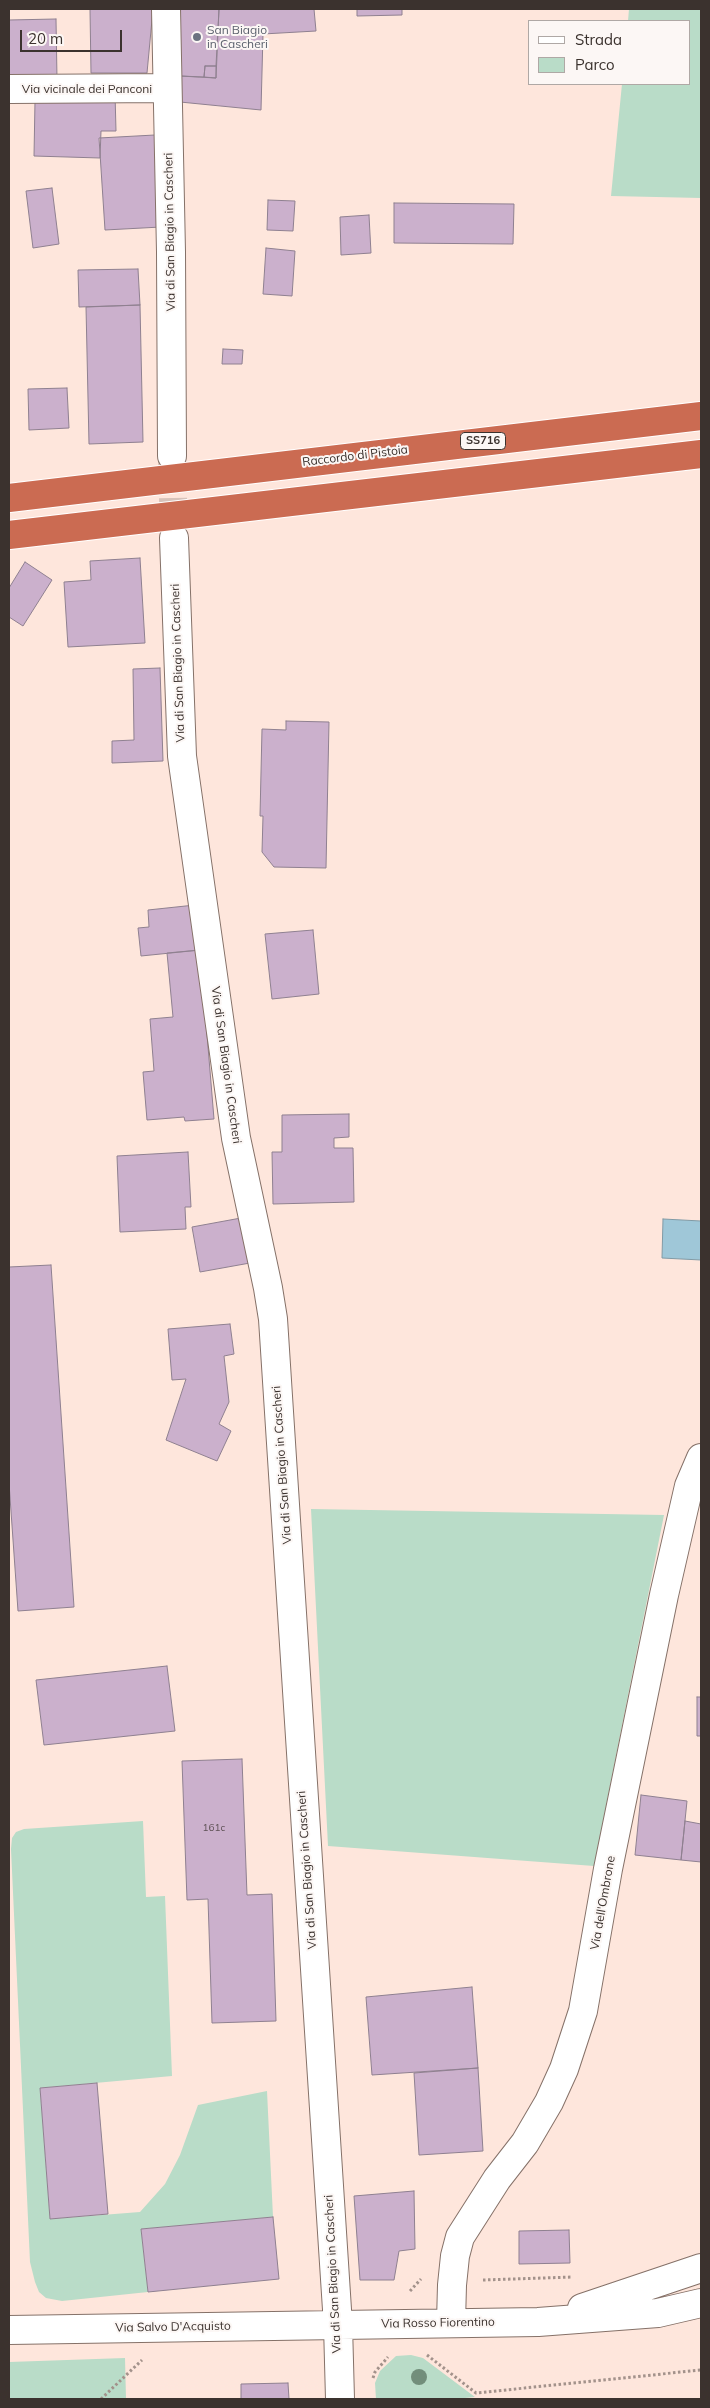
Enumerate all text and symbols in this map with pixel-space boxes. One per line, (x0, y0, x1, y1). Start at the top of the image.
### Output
scale bar (22, 20, 125, 52)
legend (528, 20, 690, 85)
place label: San Biagio in Cascheri (207, 23, 268, 51)
text: 20 m (28, 29, 63, 48)
text: Strada (575, 30, 622, 49)
marker: San Biagio in Cascheri (191, 31, 203, 43)
text: Parco (575, 55, 615, 74)
street label: Via vicinale dei Panconi (22, 82, 152, 96)
street label: Via di San Biagio in Cascheri (161, 152, 179, 312)
road number: SS716 (460, 432, 506, 450)
street label: Raccordo di Pistoia (301, 442, 409, 470)
street label: Via di San Biagio in Cascheri (168, 583, 188, 743)
street label: Via di San Biagio in Cascheri (208, 985, 244, 1145)
street label: Via di San Biagio in Cascheri (269, 1385, 295, 1545)
street label: Via di San Biagio in Cascheri (294, 1790, 320, 1950)
house number: 161c (203, 1822, 225, 1834)
street label: Via dell'Ombrone (588, 1855, 618, 1951)
street label: Via di San Biagio in Cascheri (322, 2194, 344, 2354)
street label: Via Rosso Fiorentino (381, 2315, 495, 2331)
street label: Via Salvo D'Acquisto (115, 2319, 231, 2335)

